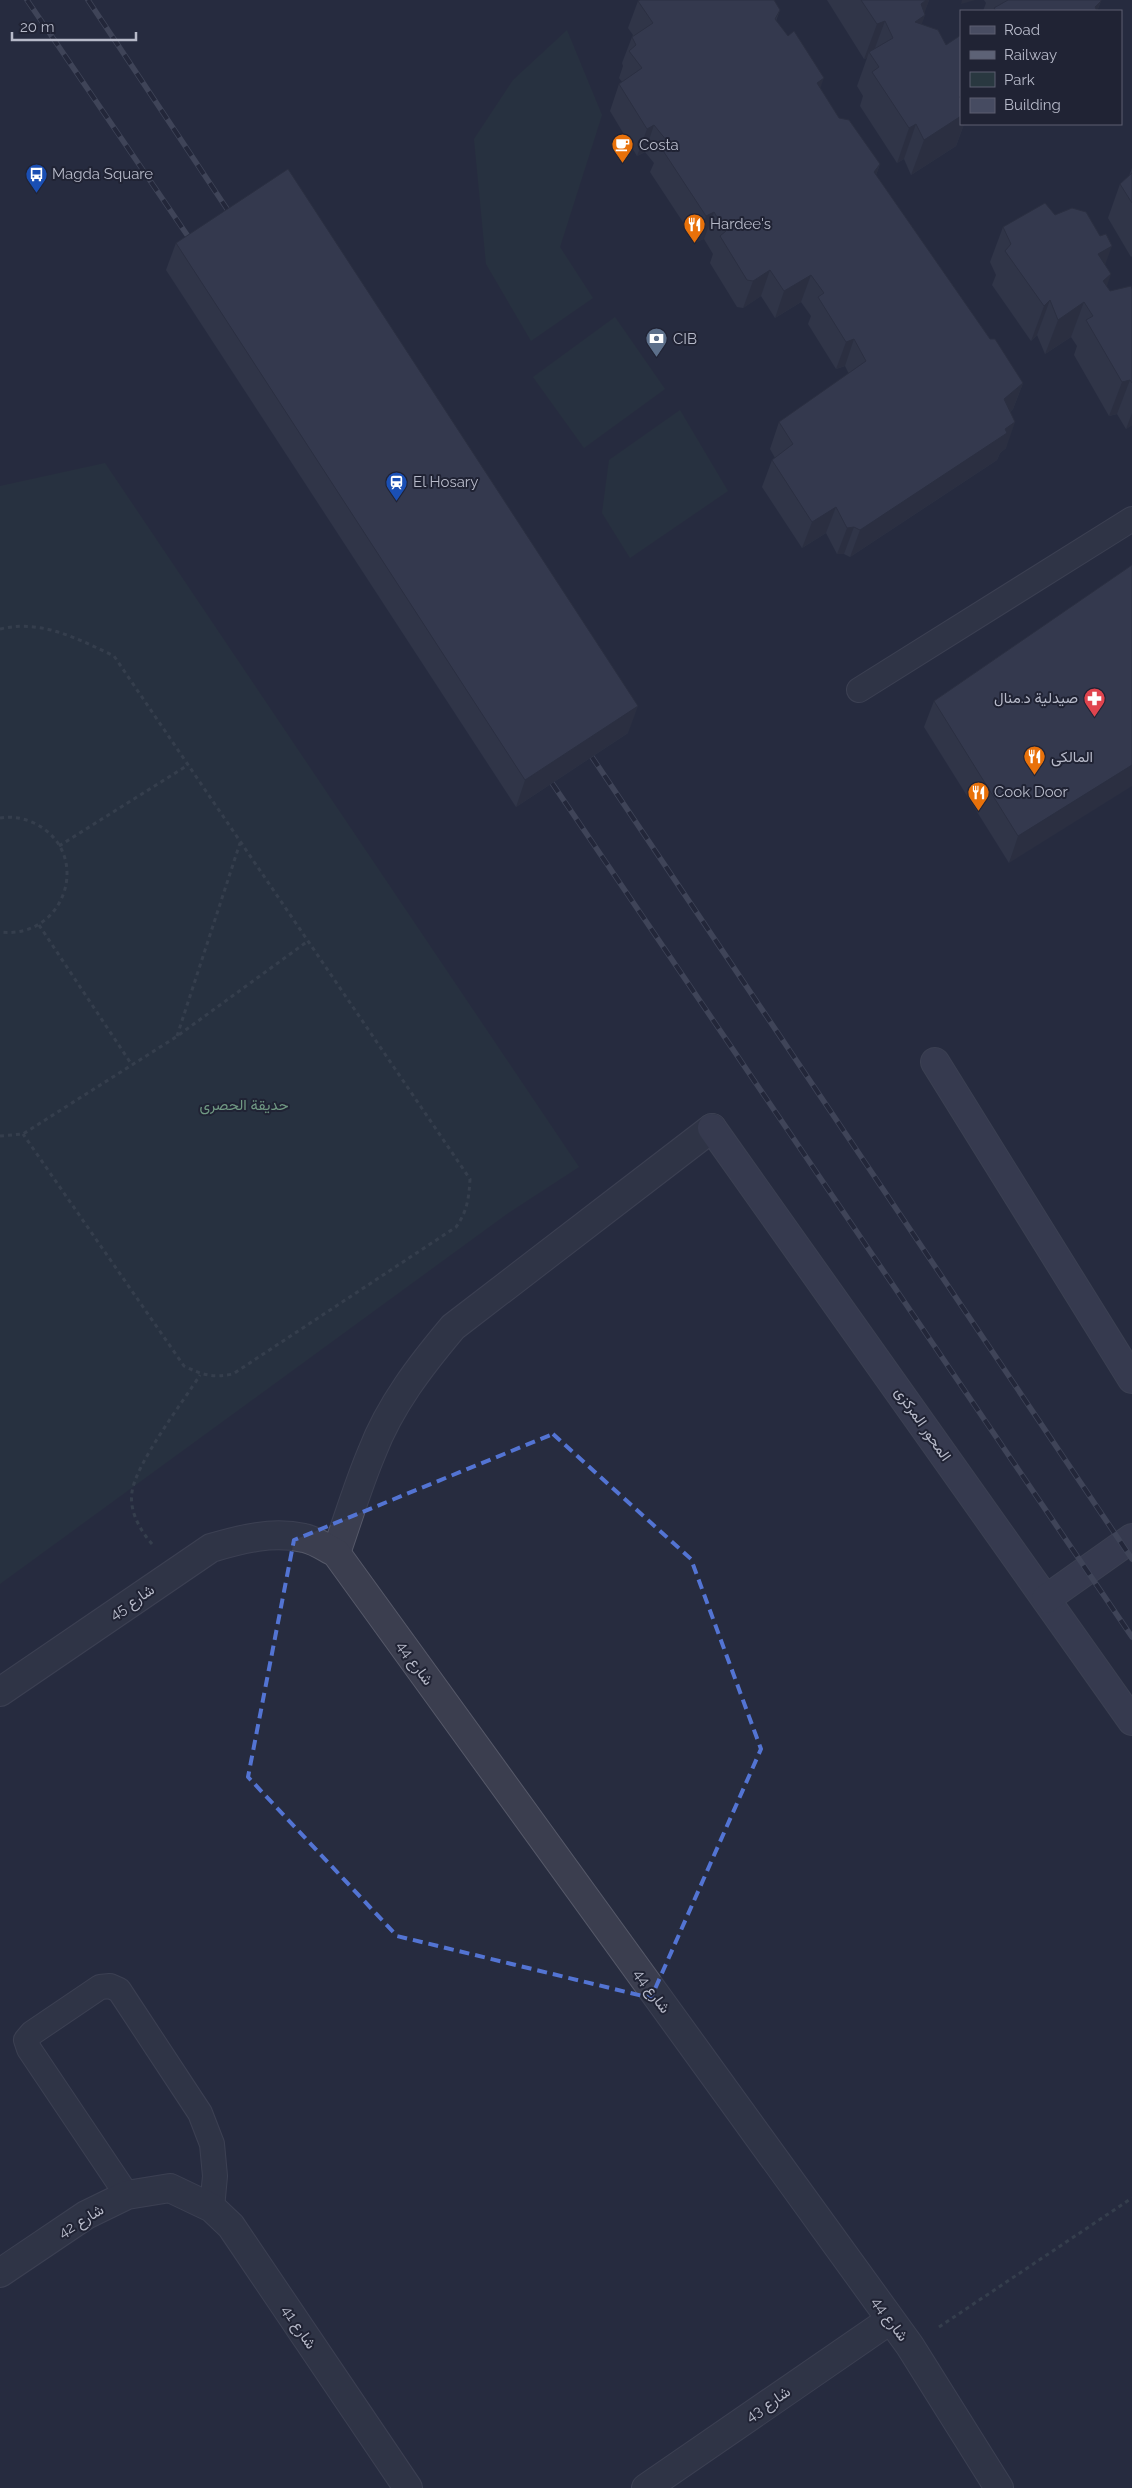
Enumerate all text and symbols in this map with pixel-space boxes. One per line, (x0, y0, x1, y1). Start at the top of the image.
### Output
scale bar (12, 10, 136, 42)
legend (960, 10, 1122, 125)
text: 20 m (20, 18, 55, 36)
text: Road (1004, 21, 1040, 39)
text: Railway (1004, 46, 1057, 64)
text: Park (1004, 71, 1035, 89)
text: Building (1004, 96, 1061, 114)
cafe icon: Costa (611, 133, 635, 164)
place label: Costa (639, 136, 679, 154)
bus stop icon: Magda Square (24, 162, 48, 193)
place label: Magda Square (52, 165, 153, 183)
restaurant icon: Hardee's (682, 212, 706, 243)
place label: Hardee's (710, 215, 771, 233)
bank icon: CIB (645, 327, 669, 358)
place label: CIB (673, 330, 697, 348)
station icon: El Hosary (385, 470, 409, 501)
place label: El Hosary (413, 473, 478, 491)
pharmacy icon: صيدلية د.منال (1082, 686, 1106, 717)
place label: صيدلية د.منال (994, 689, 1078, 707)
restaurant icon: المالكى (1023, 745, 1047, 776)
place label: المالكى (1051, 748, 1093, 767)
restaurant icon: Cook Door (966, 780, 990, 811)
place label: Cook Door (994, 783, 1068, 801)
park label: حديقة الحصرى (199, 1096, 289, 1115)
street label: المحور المركزى (890, 1384, 955, 1465)
street label: شارع 45 (106, 1580, 159, 1625)
street label: شارع 44 (391, 1637, 437, 1690)
street label: شارع 44 (628, 1965, 674, 2018)
street label: شارع 42 (55, 2200, 108, 2243)
street label: شارع 44 (866, 2293, 912, 2346)
street label: شارع 41 (276, 2302, 320, 2353)
street label: شارع 43 (742, 2382, 795, 2427)

